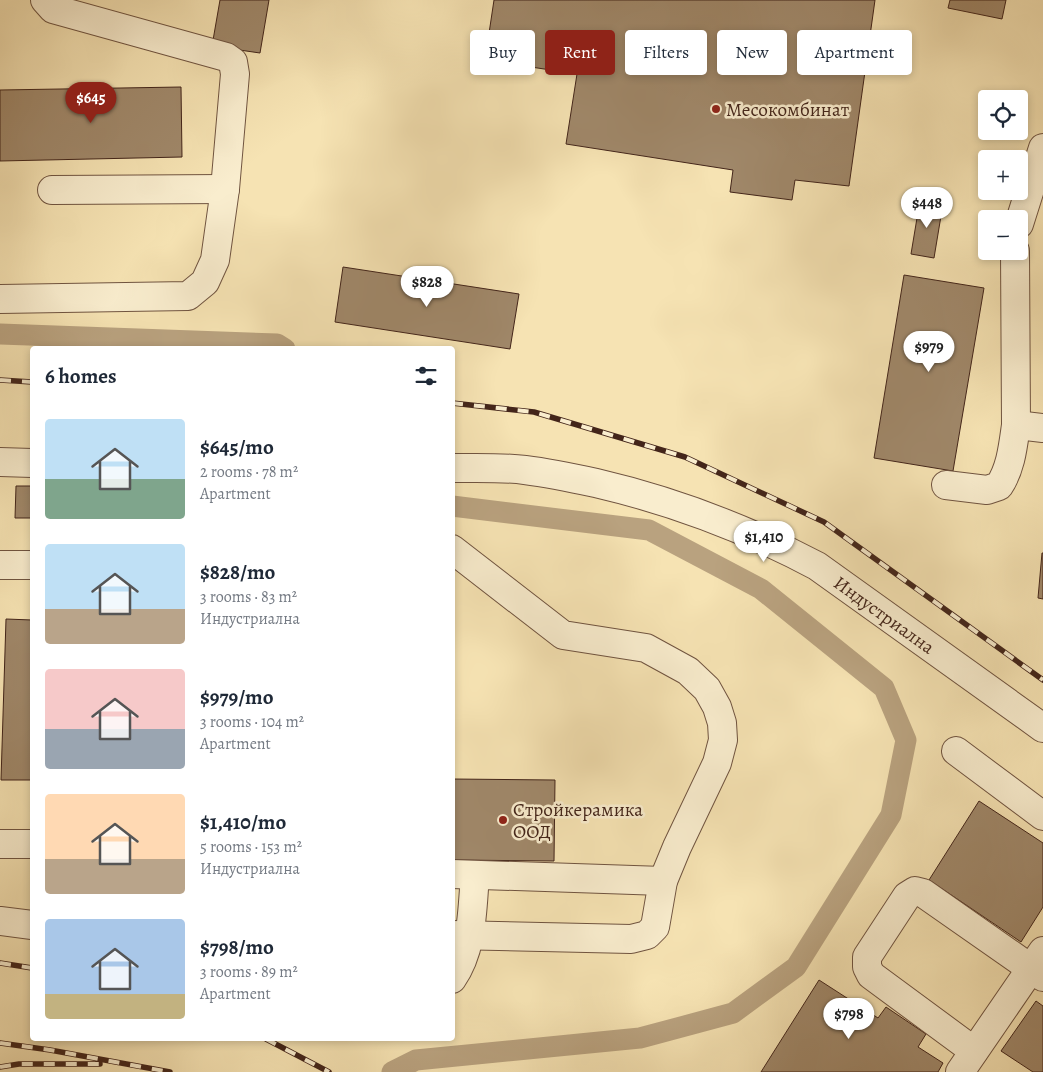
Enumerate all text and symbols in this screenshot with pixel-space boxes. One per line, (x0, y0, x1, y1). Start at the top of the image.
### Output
chip: Buy (470, 30, 535, 75)
chip: Rent (545, 30, 615, 75)
chip: Filters (625, 30, 707, 75)
chip: New (717, 30, 787, 75)
chip: Apartment (797, 30, 912, 75)
pin: $645 (61, 82, 121, 124)
text: $645 (76, 87, 106, 109)
map controls (978, 90, 1028, 260)
button: locate (978, 90, 1028, 140)
place label: Месокомбинат (726, 97, 850, 123)
marker: Месокомбинат (710, 103, 722, 115)
button: + (978, 150, 1028, 200)
pin: $448 (897, 186, 957, 229)
text: $448 (912, 192, 942, 214)
button: − (978, 210, 1028, 260)
pin: $828 (397, 266, 457, 308)
text: $828 (412, 271, 442, 293)
pin: $979 (899, 330, 959, 373)
text: $979 (914, 336, 944, 358)
text: 6 homes (45, 362, 117, 390)
icon: filters (412, 362, 440, 390)
text: $645/mo (200, 433, 274, 461)
icon: home (85, 439, 145, 499)
text: 2 rooms · 78 m² (200, 461, 298, 483)
text: Apartment (200, 483, 271, 505)
pin: $1,410 (723, 520, 805, 563)
text: $1,410 (745, 526, 783, 548)
text: $828/mo (200, 558, 275, 586)
icon: home (85, 564, 145, 624)
street label: Индустриална (828, 570, 940, 660)
text: 3 rooms · 83 m² (200, 586, 297, 608)
text: Индустриална (200, 608, 300, 630)
text: $979/mo (200, 683, 274, 711)
icon: home (85, 689, 145, 749)
text: 3 rooms · 104 m² (200, 711, 304, 733)
text: Apartment (200, 733, 271, 755)
place label: Стройкерамика ООД (513, 797, 643, 845)
text: $1,410/mo (200, 808, 286, 836)
icon: home (85, 814, 145, 874)
marker: Стройкерамика ООД (497, 814, 509, 826)
text: 5 rooms · 153 m² (200, 836, 302, 858)
text: Индустриална (200, 858, 300, 880)
text: $798/mo (200, 933, 274, 961)
icon: home (85, 939, 145, 999)
text: 3 rooms · 89 m² (200, 961, 298, 983)
text: Apartment (200, 983, 271, 1005)
pin: $798 (819, 998, 879, 1040)
text: $798 (834, 1003, 864, 1025)

